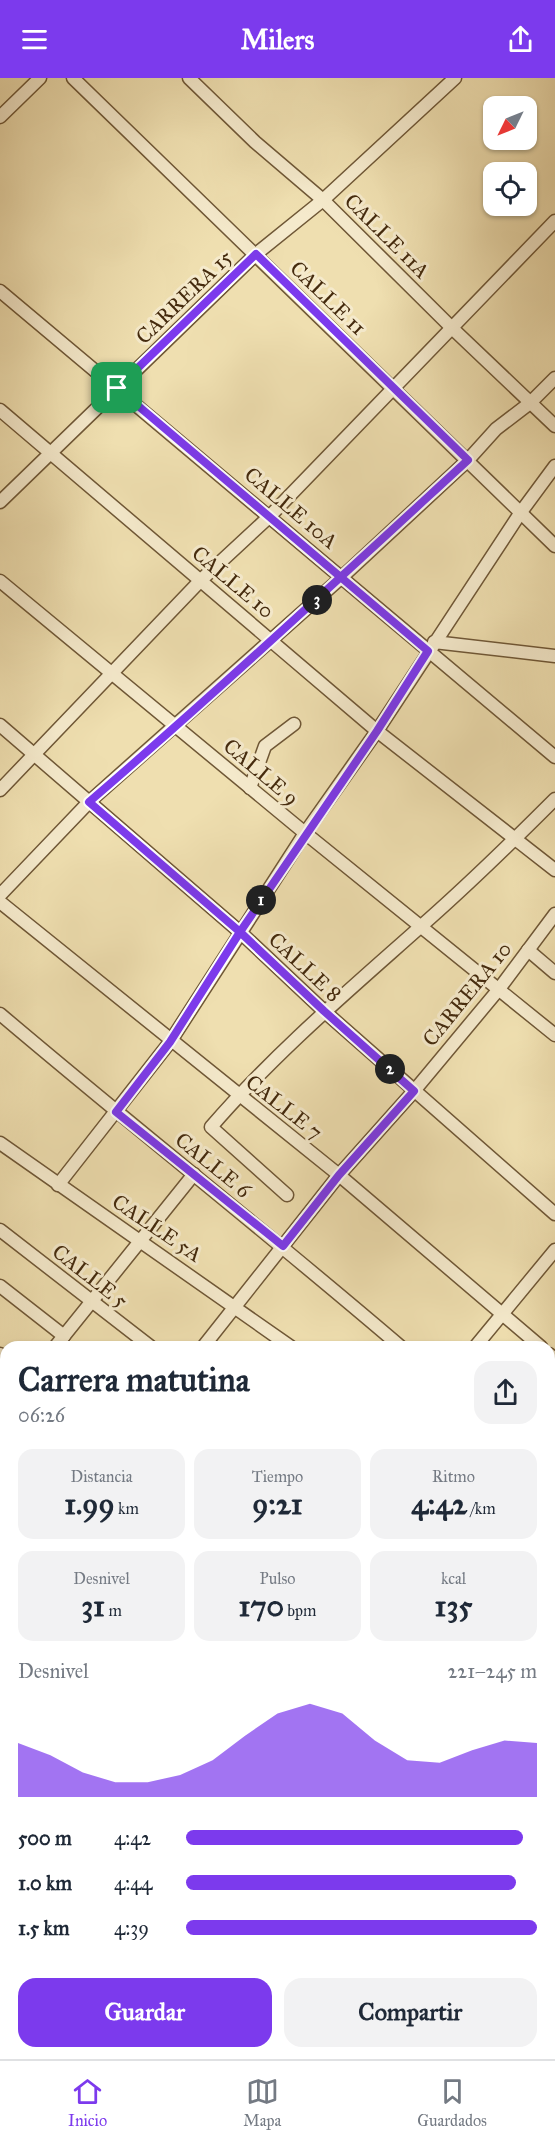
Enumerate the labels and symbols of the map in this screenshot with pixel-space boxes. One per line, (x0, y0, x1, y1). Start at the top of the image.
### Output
north arrow (483, 96, 537, 150)
street label: CALLE 11A (339, 188, 435, 284)
street label: CARRERA 15 (130, 244, 238, 350)
street label: CALLE 11 (285, 255, 371, 341)
pin (91, 362, 142, 413)
street label: CALLE 10A (239, 462, 343, 554)
street label: CALLE 10 (187, 540, 279, 624)
pin: 3 (302, 585, 332, 615)
street label: CALLE 9 (218, 733, 304, 811)
pin: 1 (246, 885, 276, 915)
street label: CALLE 8 (263, 927, 347, 1007)
street label: CARRERA 10 (417, 937, 517, 1051)
pin: 2 (375, 1054, 405, 1084)
street label: CALLE 7 (240, 1069, 328, 1145)
street label: CALLE 6 (170, 1127, 257, 1204)
street label: CALLE 5A (107, 1188, 207, 1268)
street label: CALLE 5 (47, 1238, 133, 1314)

